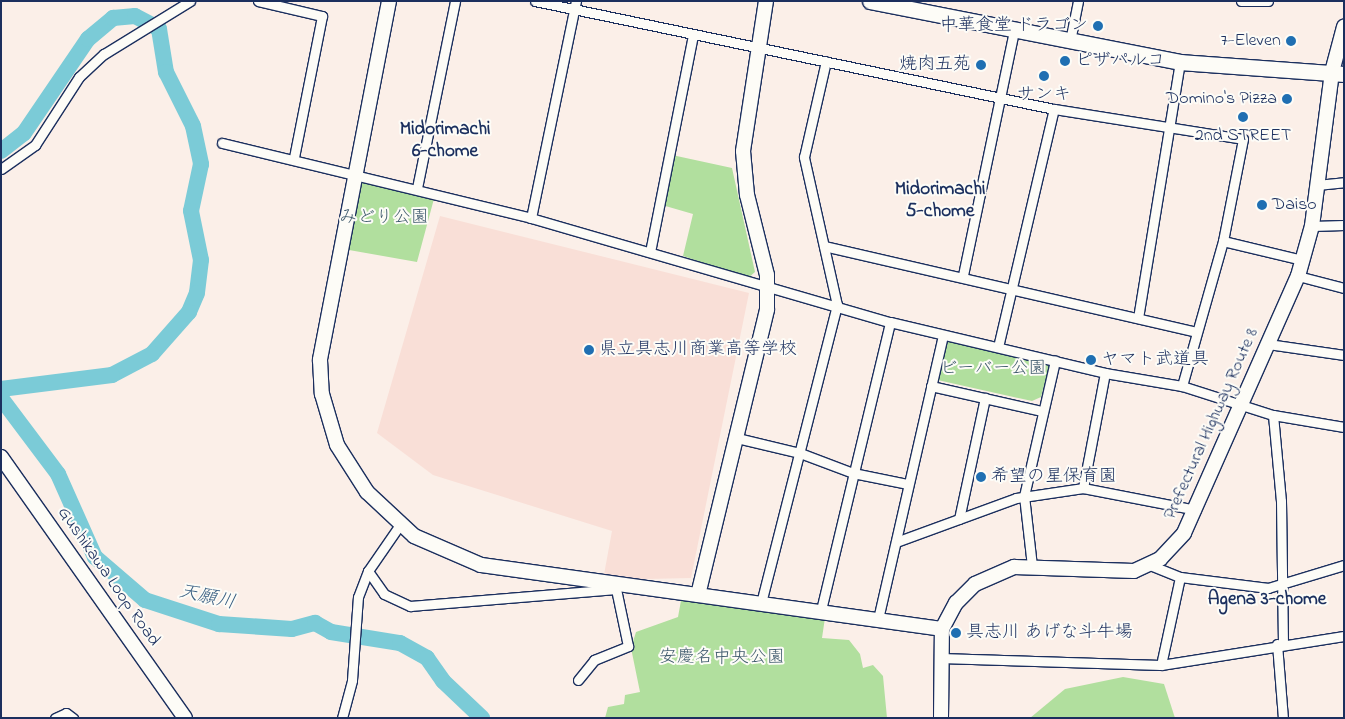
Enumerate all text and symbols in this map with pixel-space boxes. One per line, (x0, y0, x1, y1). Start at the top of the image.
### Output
place label: 中華食堂 ドラゴン (940, 15, 1088, 37)
marker: 中華食堂 ドラゴン (1092, 20, 1104, 32)
place label: 7-Eleven (1220, 30, 1281, 52)
marker: 7-Eleven (1285, 35, 1297, 47)
place label: ピザパルコ (1075, 50, 1165, 72)
place label: 焼肉五苑 (899, 54, 971, 76)
marker: ピザパルコ (1059, 55, 1071, 67)
marker: 焼肉五苑 (975, 59, 987, 71)
marker: サンキ (1038, 70, 1050, 82)
place label: サンキ (1017, 84, 1071, 106)
place label: Domino's Pizza (1166, 88, 1277, 110)
marker: Domino's Pizza (1281, 93, 1293, 105)
marker: 2nd STREET (1237, 111, 1249, 123)
district label: Midorimachi 6-chome (400, 119, 490, 163)
place label: 2nd STREET (1195, 125, 1291, 147)
district label: Midorimachi 5-chome (895, 179, 985, 223)
place label: Daiso (1272, 194, 1317, 216)
marker: Daiso (1256, 199, 1268, 211)
park label: みどり公園 (339, 207, 429, 229)
street label: Prefectural Highway Route 8 (1160, 325, 1264, 523)
place label: 県立具志川商業高等学校 (599, 339, 797, 361)
marker: 県立具志川商業高等学校 (583, 344, 595, 356)
place label: ヤマト武道具 (1101, 349, 1209, 371)
marker: ヤマト武道具 (1085, 354, 1097, 366)
park label: ビーバー公園 (939, 358, 1047, 380)
place label: 希望の星保育園 (991, 466, 1117, 488)
marker: 希望の星保育園 (975, 471, 987, 483)
street label: Gushikawa Loop Road (52, 503, 164, 651)
water label: 天願川 (177, 581, 237, 615)
district label: Agena 3-chome (1208, 589, 1326, 611)
place label: 具志川 あげな斗牛場 (966, 622, 1132, 644)
marker: 具志川 あげな斗牛場 (950, 627, 962, 639)
park label: 安慶名中央公園 (659, 647, 785, 669)

